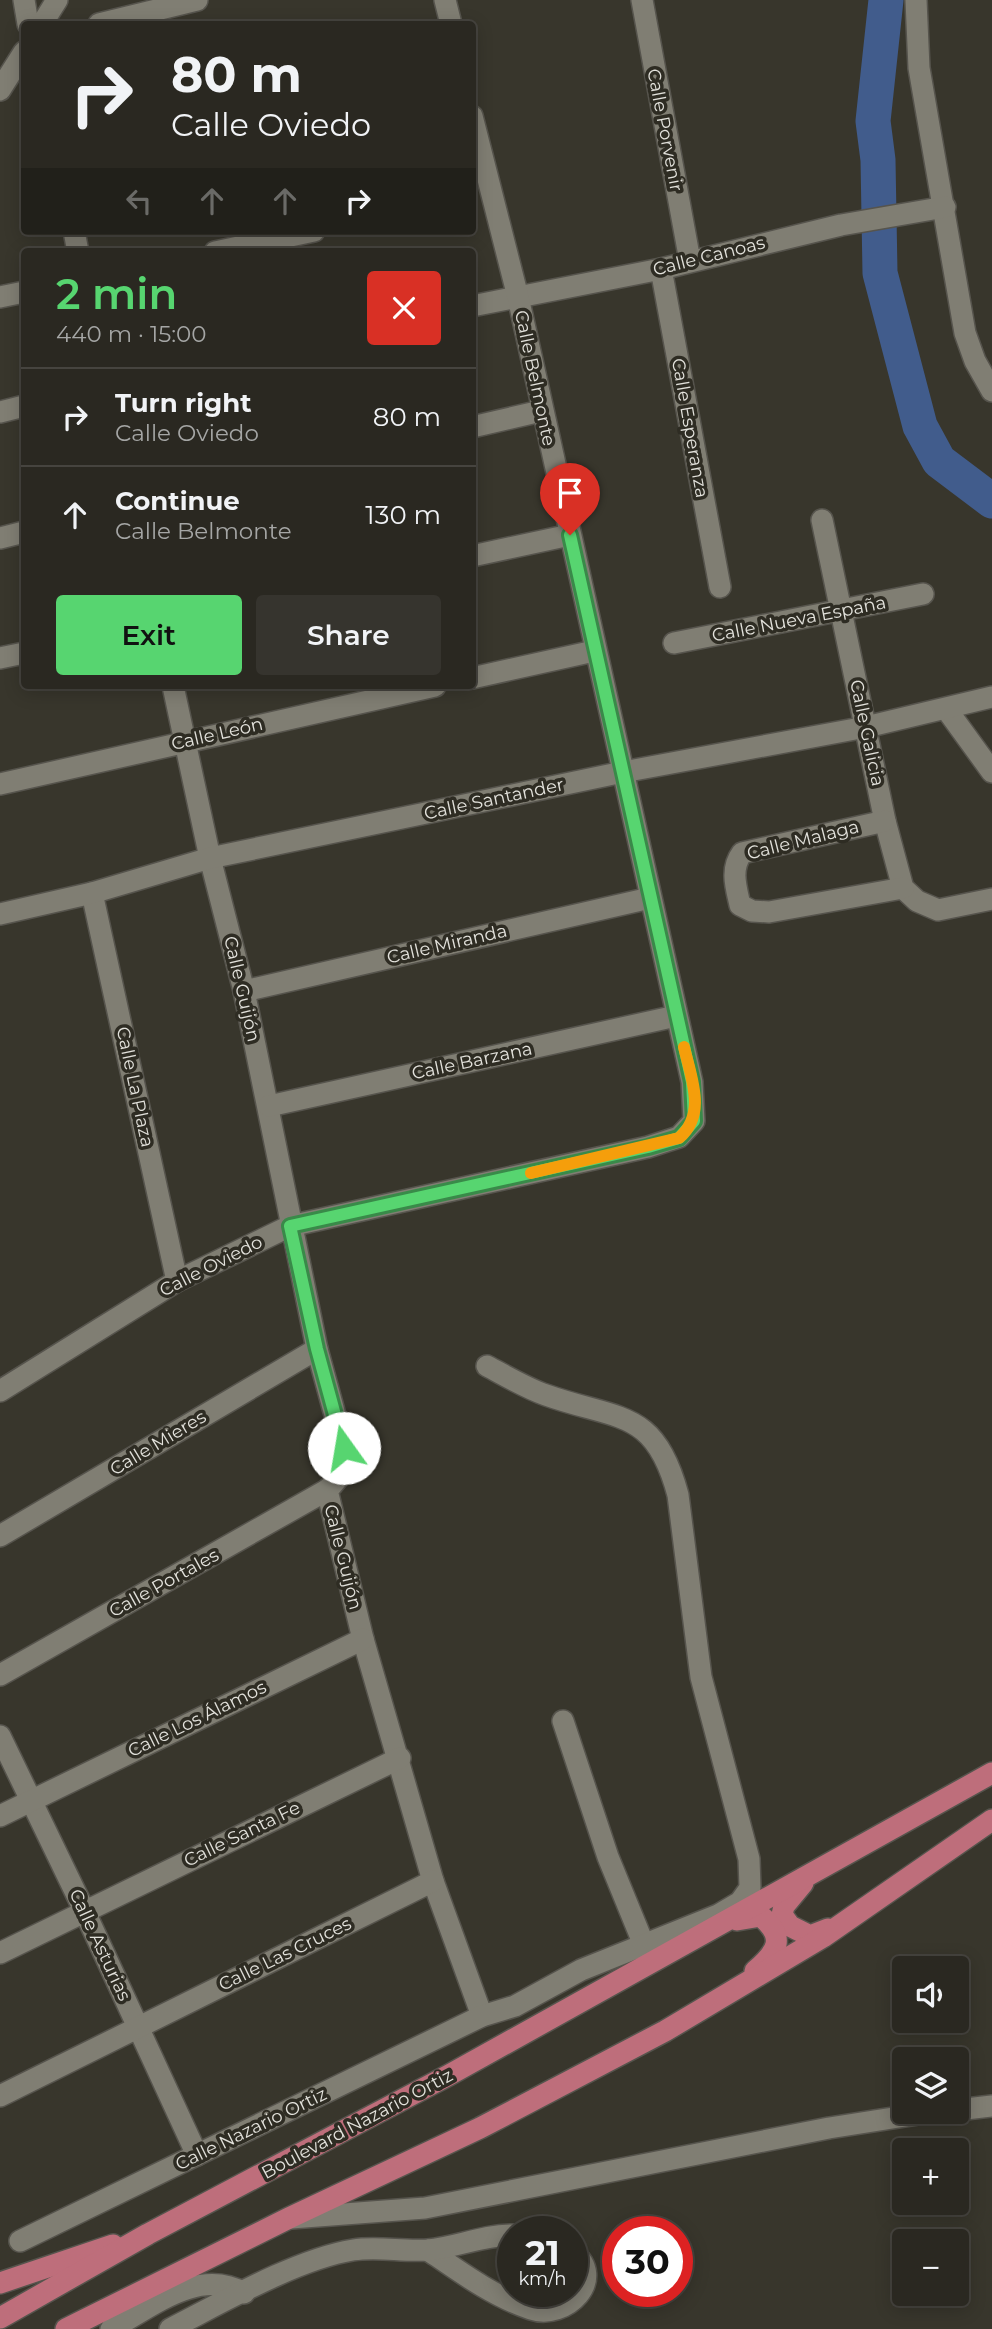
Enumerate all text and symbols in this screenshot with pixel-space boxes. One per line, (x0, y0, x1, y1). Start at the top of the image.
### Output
text: 80 m (171, 45, 302, 104)
icon: right (56, 49, 147, 140)
street label: Calle Porvenir (642, 67, 688, 193)
text: Calle Oviedo (171, 105, 371, 144)
icon: left (120, 182, 158, 220)
icon: ahead (193, 182, 231, 220)
icon: ahead (266, 182, 304, 220)
icon: right (339, 182, 377, 220)
street label: Calle Canoas (651, 231, 767, 281)
text: 2 min (56, 268, 177, 320)
button: close (367, 271, 441, 345)
street label: Calle Belmonte (510, 308, 560, 448)
text: 440 m · 15:00 (56, 320, 207, 348)
street label: Calle Esperanza (667, 356, 713, 500)
text: Turn right (115, 387, 251, 419)
icon: right (56, 398, 94, 436)
text: 80 m (373, 401, 441, 433)
text: Calle Oviedo (115, 419, 259, 447)
pin (540, 463, 600, 535)
icon: arrive (551, 474, 589, 512)
text: Continue (115, 485, 240, 517)
icon: ahead (56, 496, 94, 534)
text: 130 m (365, 499, 441, 531)
text: Calle Belmonte (115, 517, 292, 545)
street label: Calle Nueva España (710, 591, 888, 647)
button: Exit (56, 595, 242, 675)
button: Share (256, 595, 441, 675)
street label: Calle Galicia (845, 678, 889, 788)
street label: Calle León (169, 713, 265, 755)
street label: Calle Santander (422, 773, 566, 825)
street label: Calle Malaga (745, 815, 861, 865)
street label: Calle Miranda (385, 919, 509, 969)
street label: Calle Guijón (219, 934, 265, 1044)
street label: Calle La Plaza (111, 1025, 159, 1149)
street label: Calle Barzana (410, 1038, 534, 1084)
street label: Calle Oviedo (156, 1231, 266, 1301)
street label: Calle Mieres (106, 1406, 210, 1480)
position arrow (307, 1411, 381, 1485)
street label: Calle Guijón (319, 1502, 367, 1612)
street label: Calle Portales (105, 1544, 223, 1622)
street label: Calle Los Álamos (124, 1676, 270, 1762)
street label: Calle Santa Fe (180, 1796, 304, 1872)
street label: Calle Asturias (64, 1886, 136, 2005)
street label: Calle Las Cruces (215, 1912, 355, 1996)
map controls (892, 1956, 969, 2306)
button: sound (892, 1956, 969, 2033)
button: layers (892, 2047, 969, 2124)
street label: Boulevard Nazario Ortiz (258, 2064, 456, 2184)
street label: Calle Nazario Ortiz (172, 2083, 330, 2175)
button: + (892, 2138, 969, 2215)
speed limit sign: 30 (602, 2216, 693, 2307)
button: − (892, 2229, 969, 2306)
text: 21 (525, 2231, 560, 2274)
text: km/h (518, 2268, 567, 2290)

